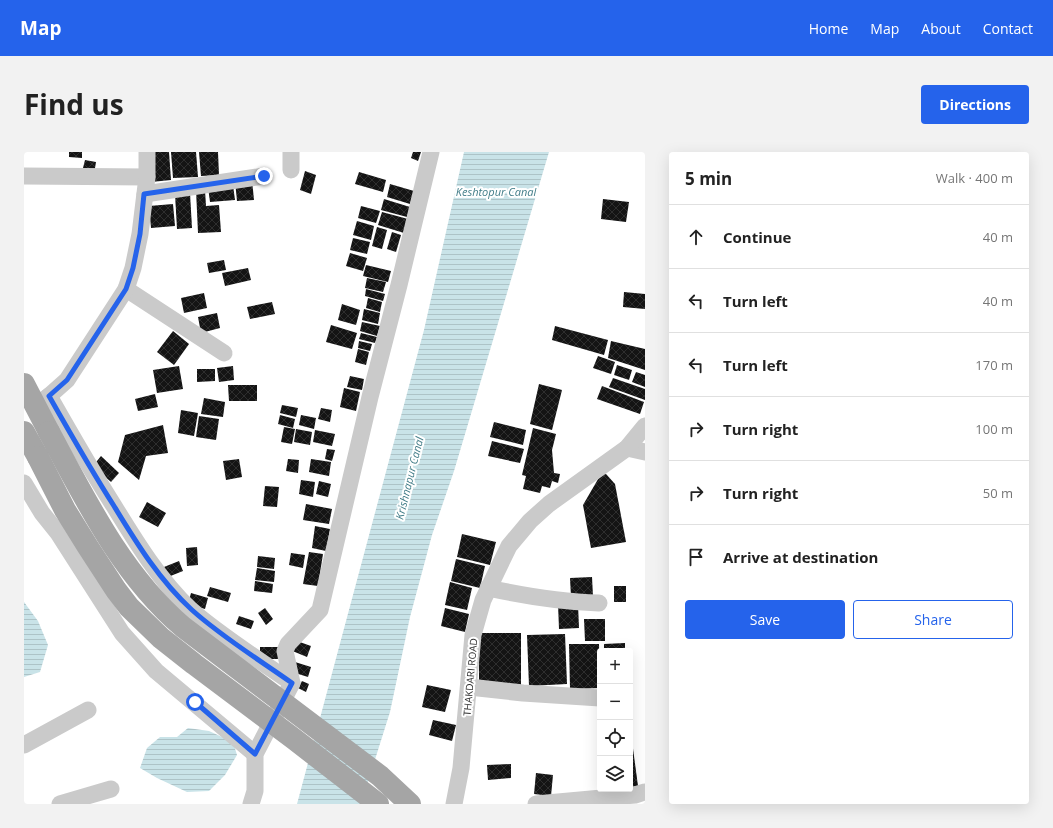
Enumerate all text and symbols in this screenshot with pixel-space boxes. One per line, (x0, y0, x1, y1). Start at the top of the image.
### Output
text: Map (20, 15, 61, 41)
text: Home (809, 19, 848, 38)
text: Map (870, 19, 899, 38)
text: About (921, 19, 961, 38)
text: Contact (983, 19, 1033, 38)
text: Find us (24, 85, 124, 123)
button: Directions (921, 85, 1029, 124)
route end (255, 167, 273, 185)
text: 5 min (685, 167, 732, 190)
text: Walk · 400 m (936, 169, 1013, 187)
water label: Keshtopur Canal (456, 184, 536, 199)
icon: ahead (685, 226, 707, 248)
text: Continue (723, 227, 791, 247)
text: 40 m (983, 228, 1013, 246)
icon: left (685, 290, 707, 312)
text: Turn left (723, 291, 788, 311)
text: 40 m (983, 292, 1013, 310)
icon: left (685, 354, 707, 376)
text: Turn left (723, 355, 788, 375)
text: 170 m (975, 356, 1013, 374)
icon: right (685, 418, 707, 440)
text: Turn right (723, 419, 798, 439)
text: 100 m (975, 420, 1013, 438)
water label: Krishnapur Canal (391, 435, 427, 521)
icon: right (685, 482, 707, 504)
text: Turn right (723, 483, 798, 503)
text: 50 m (983, 484, 1013, 502)
icon: arrive (685, 546, 707, 568)
text: Arrive at destination (723, 547, 878, 567)
button: Save (685, 600, 845, 639)
button: Share (853, 600, 1013, 639)
street label: THAKDARI ROAD (460, 638, 480, 716)
map controls (597, 648, 633, 792)
button: + (597, 648, 633, 684)
button: − (597, 684, 633, 720)
route start (186, 693, 204, 711)
button: locate (597, 720, 633, 756)
button: layers (597, 756, 633, 792)

